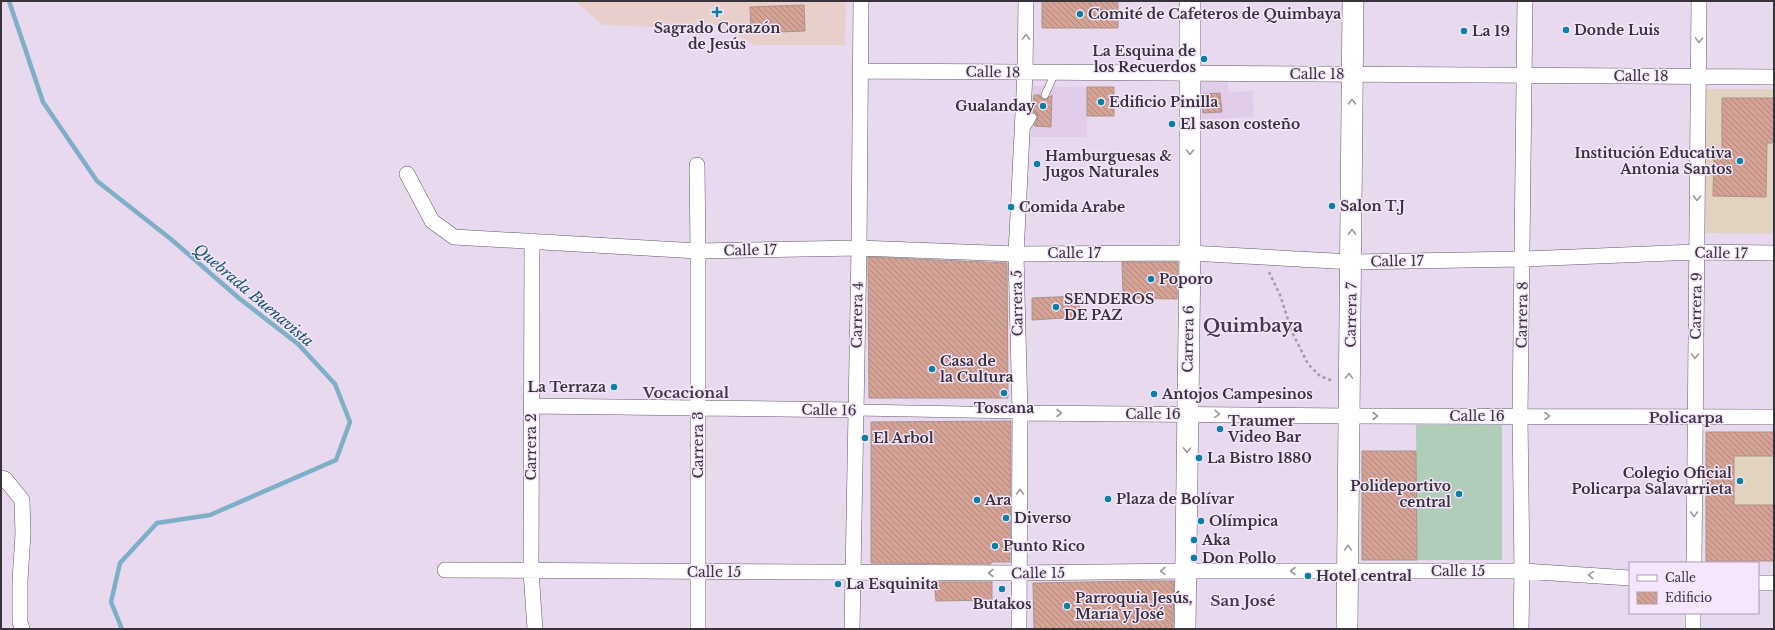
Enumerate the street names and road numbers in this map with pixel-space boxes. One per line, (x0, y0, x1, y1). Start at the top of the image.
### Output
street label: Calle 18 (965, 63, 1021, 81)
street label: Calle 18 (1290, 65, 1344, 83)
street label: Calle 18 (1614, 67, 1668, 85)
street label: Calle 17 (723, 241, 778, 259)
street label: Calle 17 (1047, 244, 1102, 262)
street label: Calle 17 (1694, 244, 1749, 262)
street label: Calle 17 (1370, 252, 1425, 270)
street label: Carrera 5 (1007, 270, 1027, 336)
street label: Carrera 9 (1686, 272, 1706, 340)
street label: Carrera 4 (847, 281, 867, 349)
street label: Carrera 7 (1341, 281, 1361, 348)
street label: Carrera 8 (1512, 281, 1532, 349)
street label: Carrera 6 (1178, 305, 1198, 373)
street label: Calle 16 (801, 401, 857, 419)
street label: Calle 16 (1125, 405, 1181, 423)
street label: Calle 16 (1449, 407, 1505, 425)
street label: Carrera 3 (689, 411, 707, 479)
street label: Carrera 2 (522, 413, 540, 481)
street label: Calle 15 (1431, 562, 1485, 580)
street label: Calle 15 (687, 563, 741, 581)
street label: Calle 15 (1011, 564, 1065, 582)

